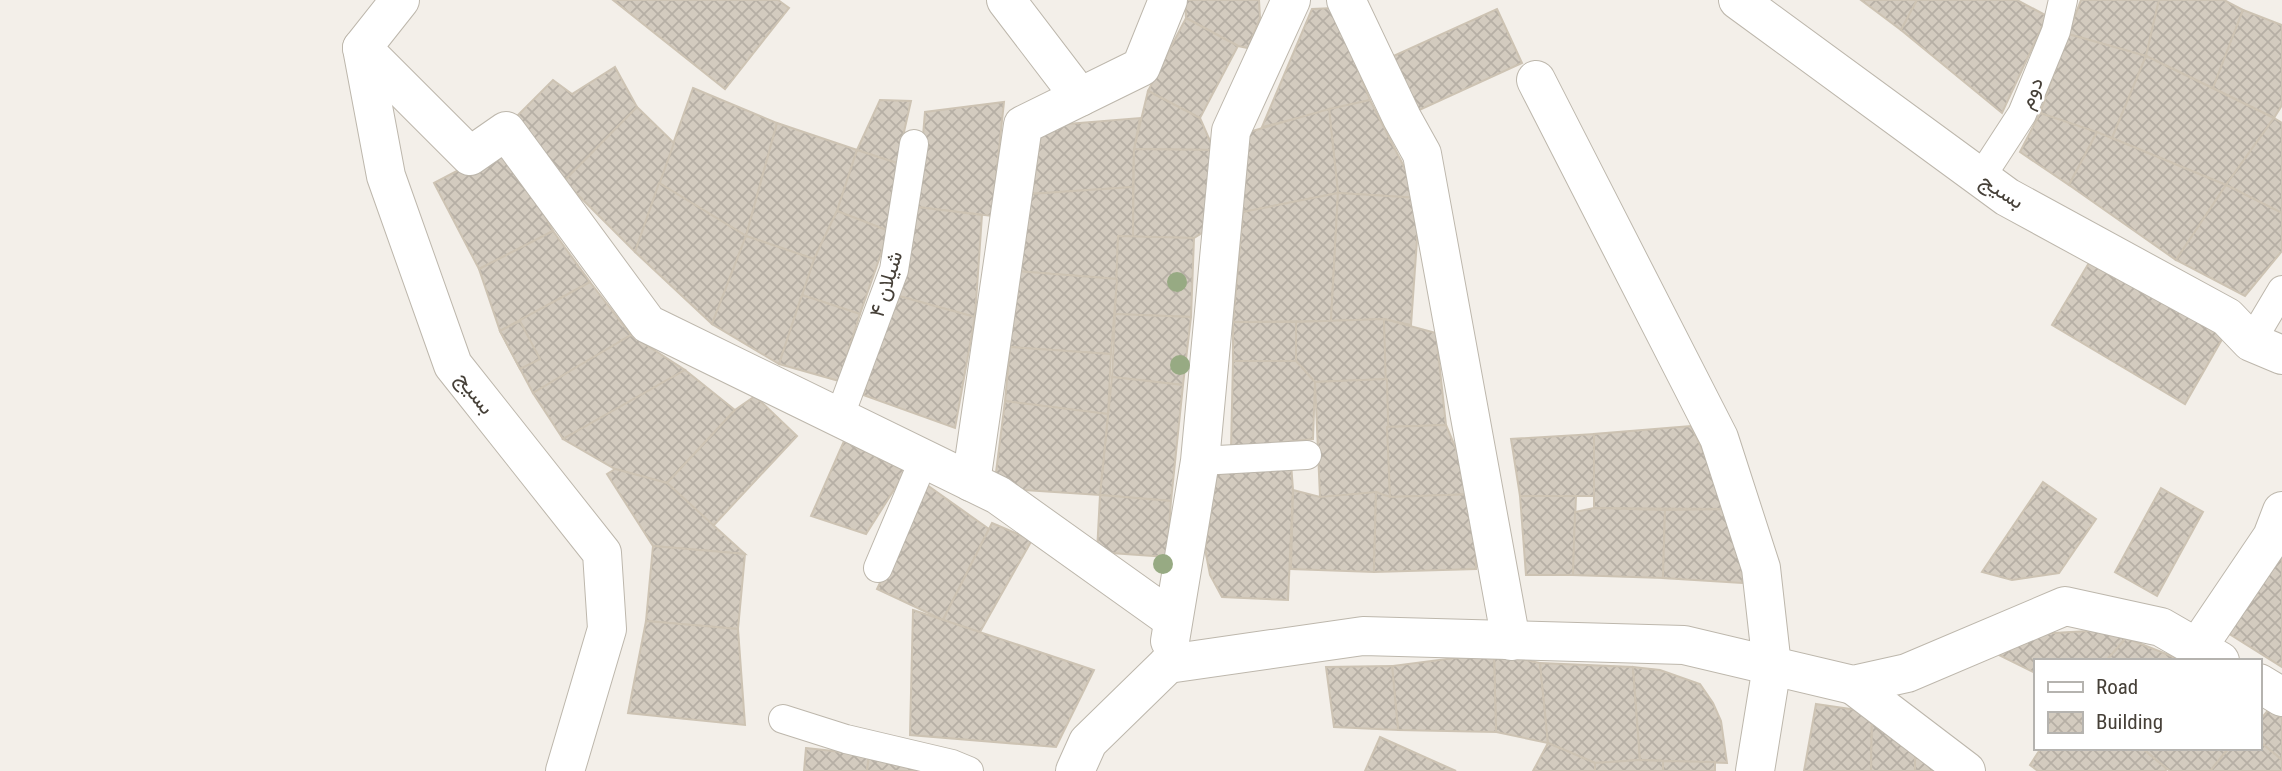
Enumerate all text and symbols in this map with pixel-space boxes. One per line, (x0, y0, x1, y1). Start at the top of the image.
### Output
street label: دوم (2014, 74, 2050, 113)
street label: بسیج (1975, 168, 2028, 216)
street label: شیلان ۴ (865, 248, 907, 320)
street label: بسیج (449, 367, 499, 420)
legend (2034, 659, 2261, 750)
text: Road (2096, 675, 2138, 699)
text: Building (2096, 710, 2163, 734)

